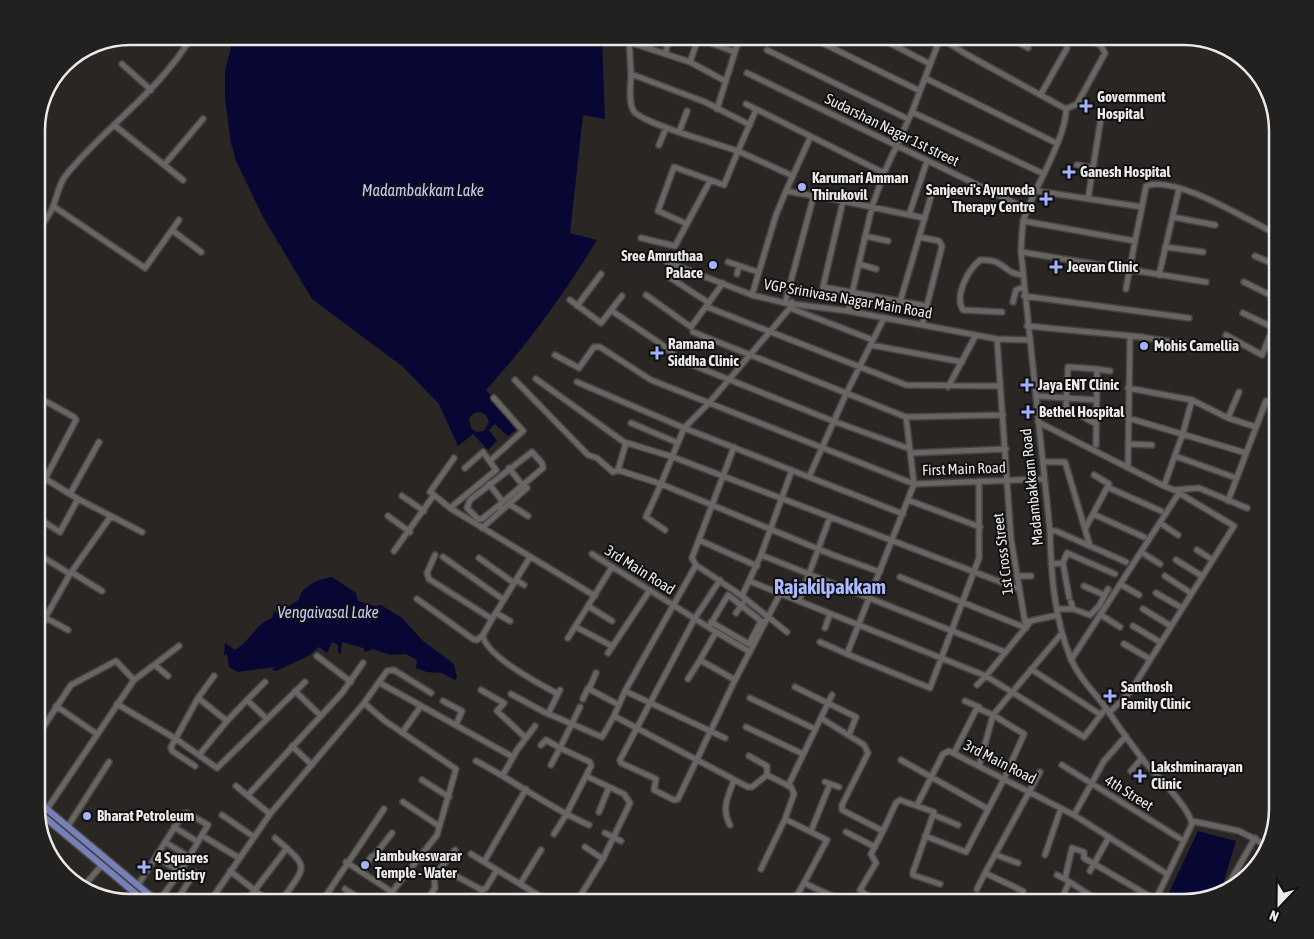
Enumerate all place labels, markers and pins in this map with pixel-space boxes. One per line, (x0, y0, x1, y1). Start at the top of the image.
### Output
place label: Government Hospital (1097, 88, 1166, 122)
marker: Government Hospital (1079, 99, 1093, 113)
place label: Ganesh Hospital (1080, 163, 1172, 180)
marker: Ganesh Hospital (1062, 165, 1076, 179)
place label: Karumari Amman Thirukovil (812, 169, 909, 203)
marker: Karumari Amman Thirukovil (796, 181, 808, 193)
place label: Sanjeevi's Ayurveda Therapy Centre (926, 181, 1035, 215)
marker: Sanjeevi's Ayurveda Therapy Centre (1039, 192, 1053, 206)
place label: Sree Amruthaa Palace (621, 247, 703, 281)
place label: Jeevan Clinic (1066, 258, 1138, 275)
marker: Sree Amruthaa Palace (707, 259, 719, 271)
marker: Jeevan Clinic (1049, 260, 1063, 274)
place label: Ramana Siddha Clinic (668, 335, 739, 369)
place label: Mohis Camellia (1154, 337, 1239, 354)
marker: Mohis Camellia (1138, 340, 1150, 352)
marker: Ramana Siddha Clinic (650, 346, 664, 360)
place label: Jaya ENT Clinic (1037, 376, 1120, 393)
marker: Jaya ENT Clinic (1020, 378, 1034, 392)
place label: Bethel Hospital (1039, 403, 1125, 420)
marker: Bethel Hospital (1021, 405, 1035, 419)
place label: Santhosh Family Clinic (1121, 678, 1191, 712)
marker: Santhosh Family Clinic (1103, 689, 1117, 703)
place label: Lakshminarayan Clinic (1151, 758, 1243, 792)
marker: Lakshminarayan Clinic (1133, 769, 1147, 783)
place label: Bharat Petroleum (97, 807, 195, 824)
marker: Bharat Petroleum (81, 810, 93, 822)
place label: Jambukeswarar Temple - Water (374, 847, 462, 881)
place label: 4 Squares Dentistry (154, 849, 209, 883)
marker: Jambukeswarar Temple - Water (359, 859, 371, 871)
marker: 4 Squares Dentistry (137, 860, 151, 874)

